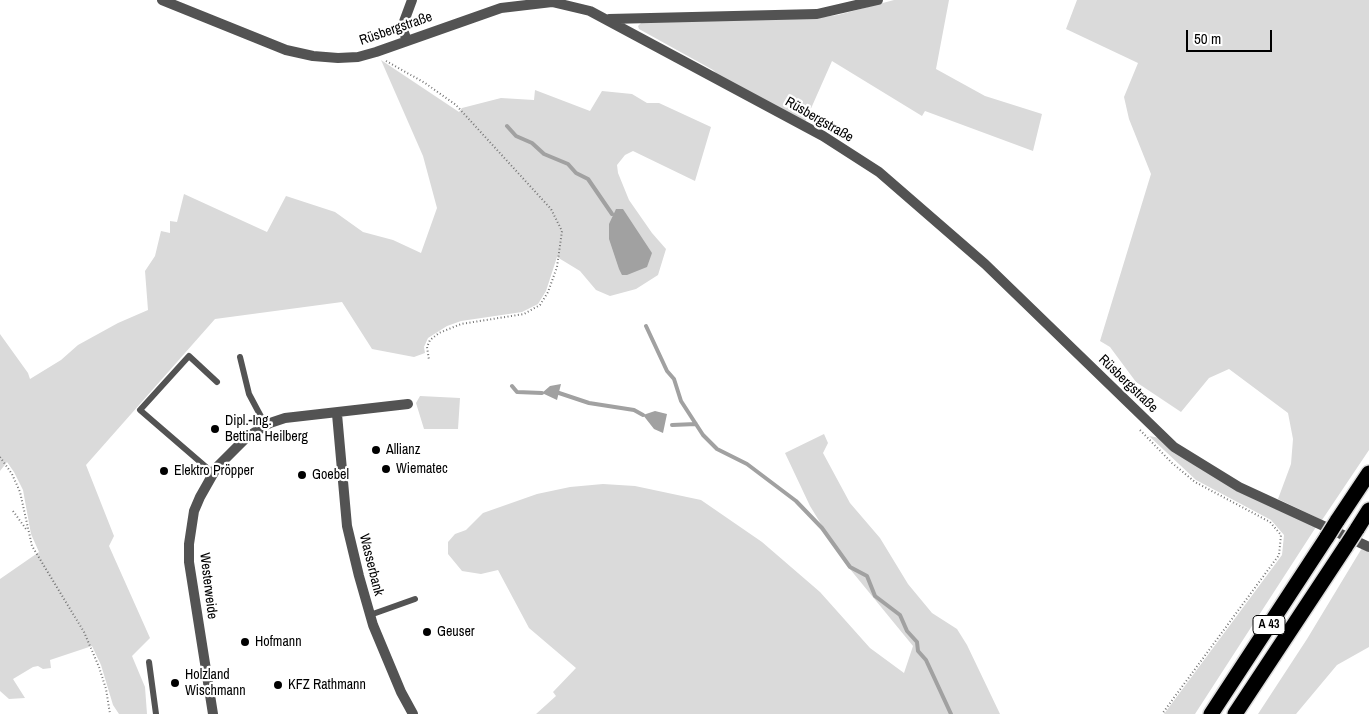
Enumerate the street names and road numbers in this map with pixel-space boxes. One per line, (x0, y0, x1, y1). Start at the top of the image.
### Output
street label: Rüsbergstraße (357, 9, 435, 49)
street label: Rüsbergstraße (782, 94, 856, 146)
street label: Rüsbergstraße (1095, 352, 1161, 416)
street label: Wasserbank (355, 532, 387, 598)
street label: Westerweide (196, 552, 220, 620)
road number: A 43 (1253, 616, 1285, 634)

